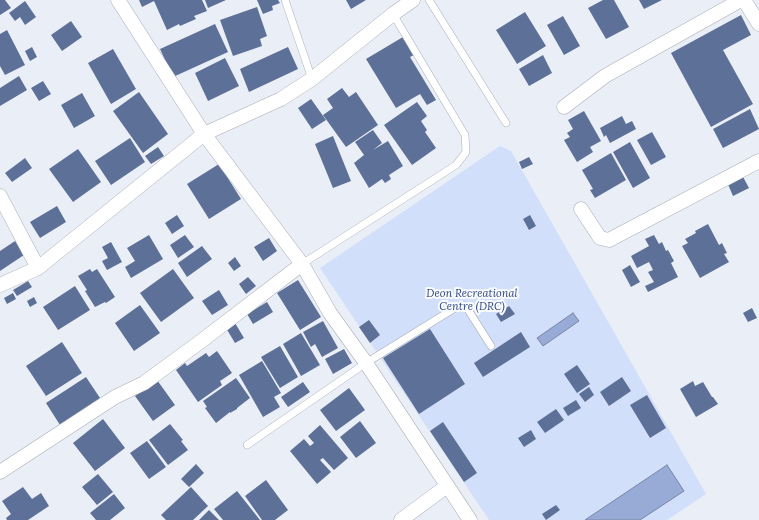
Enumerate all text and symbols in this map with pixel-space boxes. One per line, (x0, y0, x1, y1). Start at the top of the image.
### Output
park label: Deon Recreational Centre (DRC) (426, 287, 518, 313)

